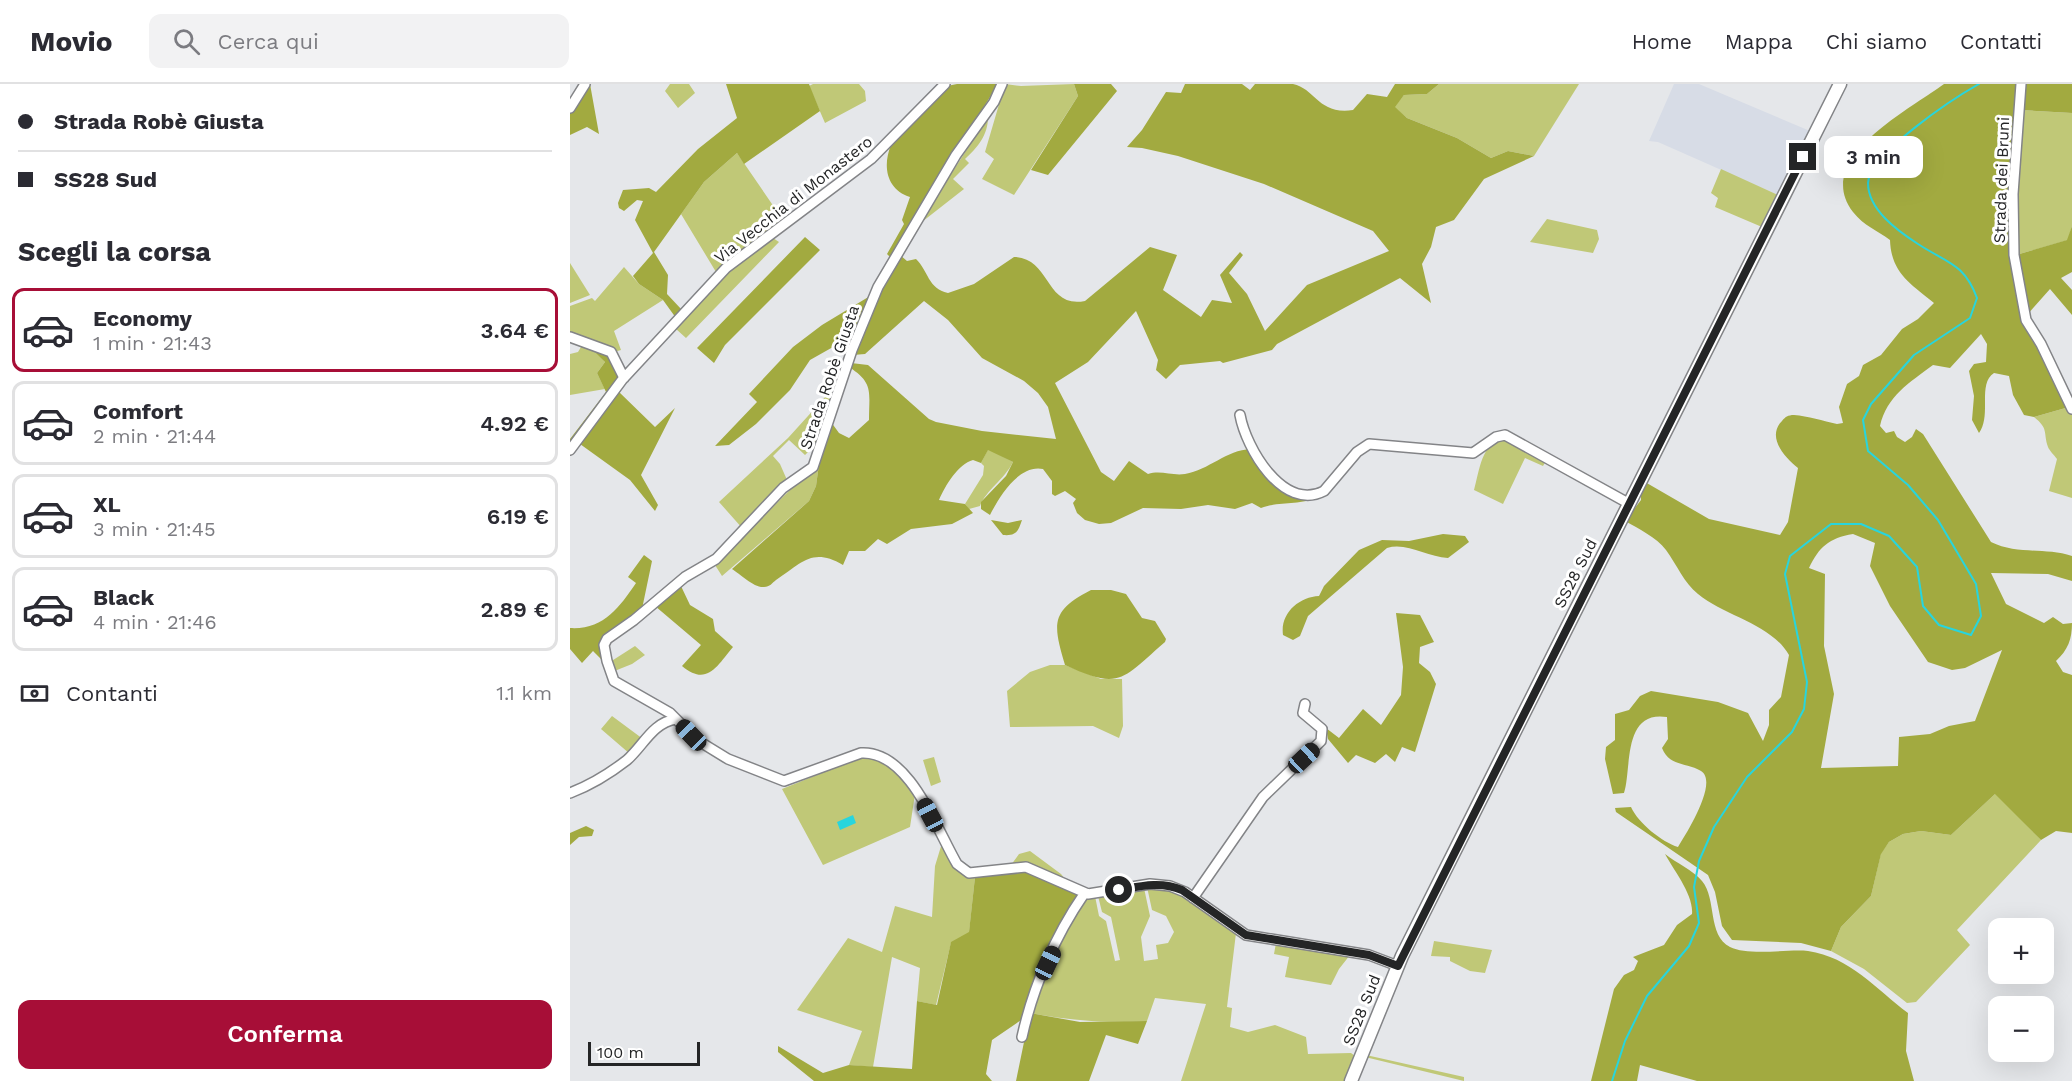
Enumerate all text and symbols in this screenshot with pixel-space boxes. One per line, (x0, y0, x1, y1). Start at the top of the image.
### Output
search box (149, 14, 569, 68)
text: Movio (30, 25, 113, 58)
icon: search (170, 25, 203, 58)
text: Cerca qui (218, 29, 319, 54)
text: Home (1632, 29, 1692, 54)
text: Mappa (1725, 29, 1793, 54)
text: Chi siamo (1826, 29, 1927, 54)
text: Contatti (1960, 29, 2042, 54)
text: Strada Robè Giusta (54, 109, 264, 134)
street label: Strada dei Bruni (1990, 116, 2013, 244)
street label: Via Vecchia di Monastero (710, 132, 876, 267)
callout: 3 min (1824, 136, 1923, 178)
route end (1789, 143, 1816, 170)
text: 3 min (1846, 145, 1901, 169)
text: SS28 Sud (54, 167, 157, 192)
text: Scegli la corsa (18, 236, 211, 268)
icon: car (21, 303, 75, 357)
street label: Strada Robè Giusta (796, 303, 863, 452)
text: Economy (93, 306, 192, 331)
text: 3.64 € (480, 318, 549, 343)
text: 1 min · 21:43 (93, 331, 212, 355)
icon: car (21, 396, 75, 450)
text: Comfort (93, 399, 183, 424)
text: 4.92 € (480, 411, 549, 436)
text: 2 min · 21:44 (93, 424, 216, 448)
icon: car (21, 489, 75, 543)
text: XL (93, 492, 121, 517)
text: 6.19 € (487, 504, 549, 529)
text: 3 min · 21:45 (93, 517, 216, 541)
street label: SS28 Sud (1550, 535, 1601, 611)
icon: car (21, 582, 75, 636)
text: Black (93, 585, 154, 610)
text: 2.89 € (480, 597, 549, 622)
text: 4 min · 21:46 (93, 610, 217, 634)
icon: cash (18, 677, 51, 710)
text: Contanti (66, 681, 158, 706)
text: 1.1 km (496, 681, 552, 705)
car (672, 716, 710, 754)
car (1285, 739, 1323, 777)
car (914, 795, 946, 835)
route start (1105, 876, 1132, 903)
map controls (1988, 918, 2054, 1062)
button: + (1988, 918, 2054, 984)
car (1032, 943, 1064, 983)
street label: SS28 Sud (1339, 972, 1384, 1049)
button: − (1988, 996, 2054, 1062)
button: Conferma (18, 1000, 552, 1069)
scale bar (588, 1039, 700, 1066)
text: 100 m (597, 1043, 644, 1062)

